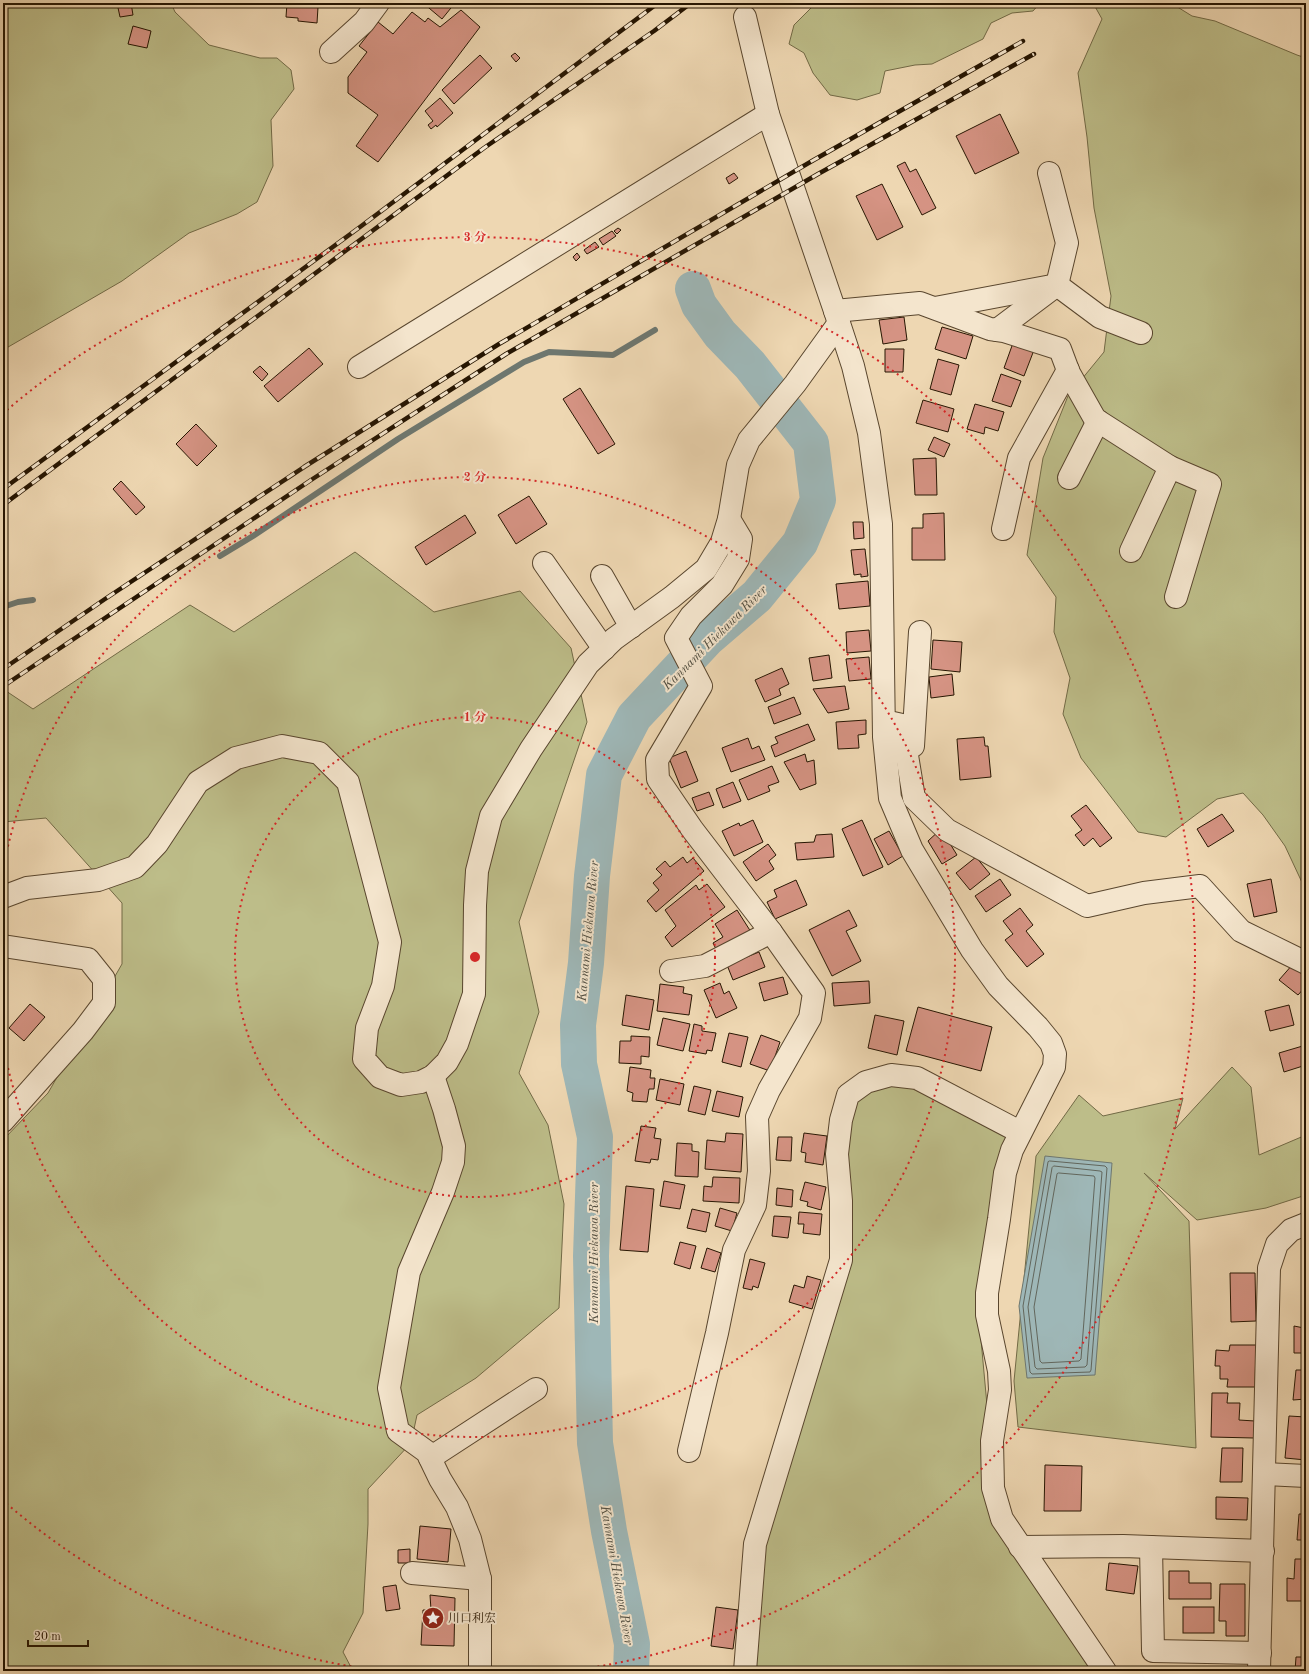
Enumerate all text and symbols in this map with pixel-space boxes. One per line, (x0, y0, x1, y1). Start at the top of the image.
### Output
text: 3 分 (464, 230, 486, 244)
text: 2 分 (464, 470, 486, 484)
water label: Kannami Hiekawa River (660, 583, 770, 693)
text: 1 分 (464, 710, 486, 724)
water label: Kannami Hiekawa River (576, 860, 601, 1003)
centre of rings (468, 950, 482, 964)
water label: Kannami Hiekawa River (588, 1182, 601, 1325)
water label: Kannami Hiekawa River (598, 1504, 635, 1646)
place icon: 川口利宏 (420, 1605, 446, 1631)
place label: 川口利宏 (448, 1611, 496, 1625)
scale bar (28, 1622, 88, 1648)
text: 20 m (34, 1631, 61, 1643)

